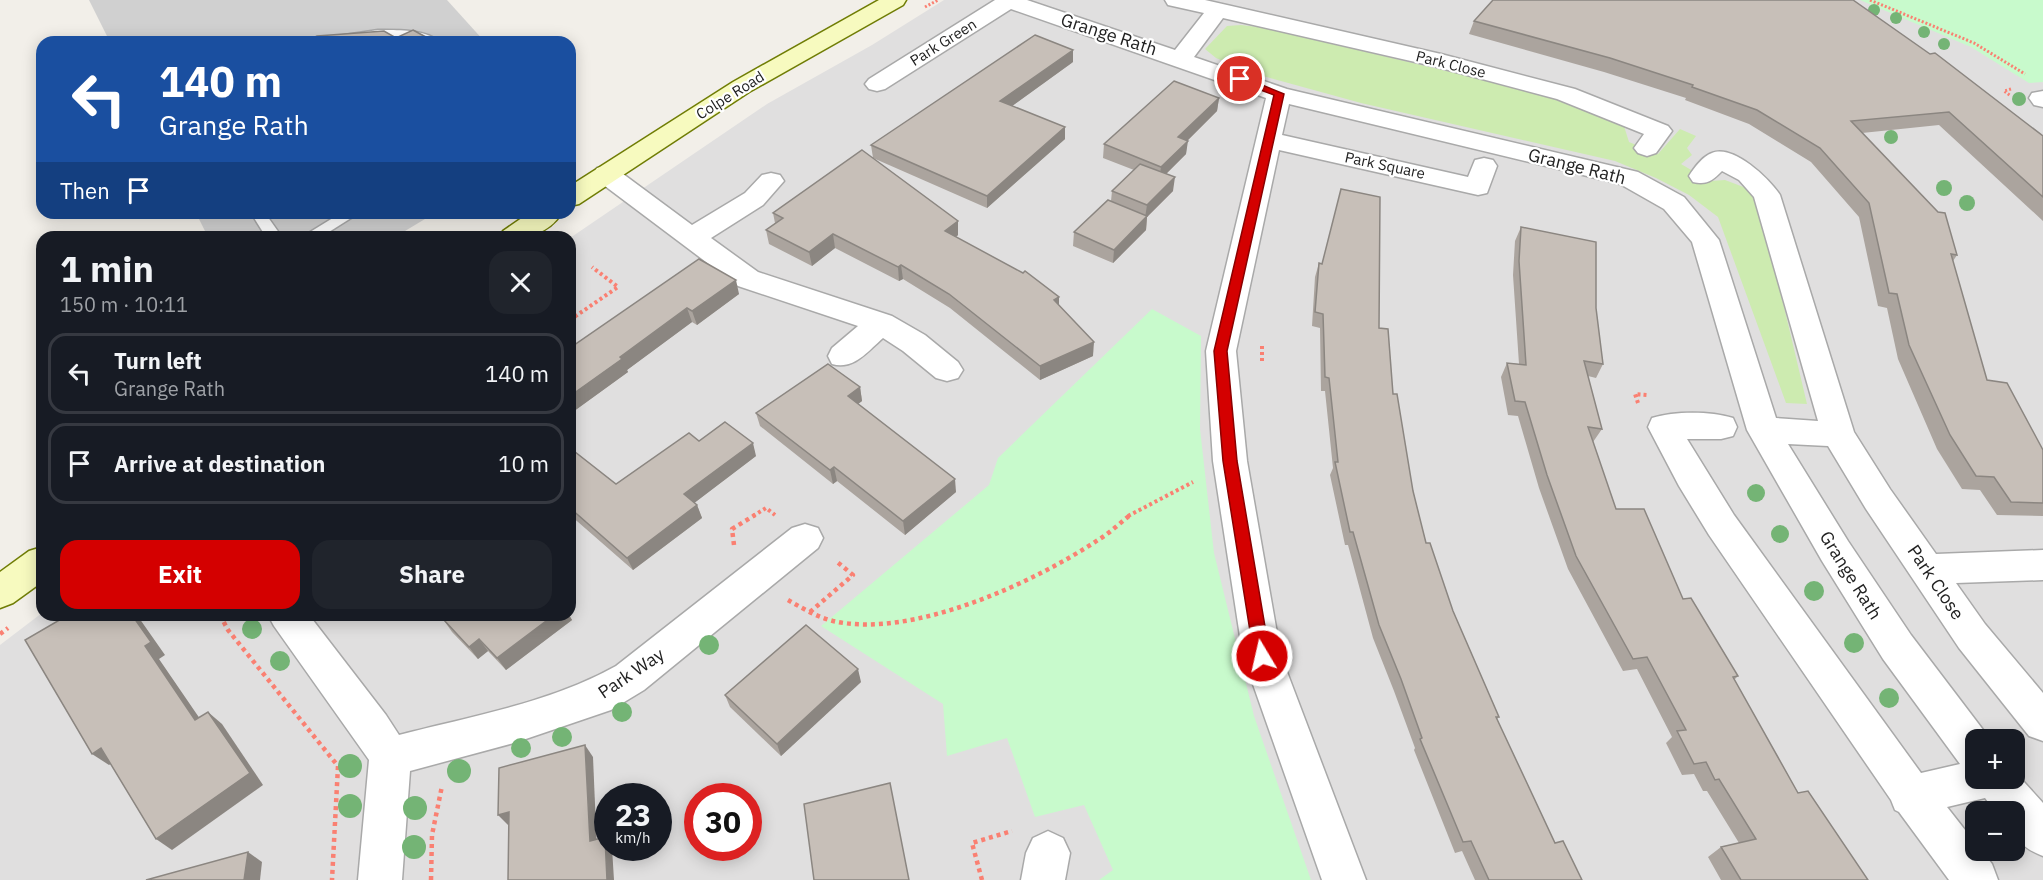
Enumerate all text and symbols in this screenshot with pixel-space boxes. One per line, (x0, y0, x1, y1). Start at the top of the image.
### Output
street label: Grange Rath (1058, 8, 1160, 60)
street label: Park Green (906, 14, 980, 70)
street label: Park Close (1414, 46, 1488, 82)
pin (1214, 53, 1265, 104)
text: 140 m (159, 54, 282, 109)
icon: left (60, 60, 138, 138)
icon: arrive (1223, 62, 1256, 95)
street label: Colpe Road (692, 67, 768, 123)
text: Grange Rath (159, 107, 309, 142)
street label: Grange Rath (1526, 143, 1628, 189)
street label: Park Square (1343, 147, 1427, 183)
icon: arrive (122, 174, 155, 207)
text: Then (60, 176, 110, 205)
text: 1 min (60, 245, 154, 292)
button: close (489, 251, 552, 314)
text: 150 m · 10:11 (60, 291, 188, 318)
text: Turn left (114, 346, 202, 375)
icon: left (63, 357, 96, 390)
text: 140 m (485, 359, 549, 388)
text: Grange Rath (114, 375, 225, 402)
icon: arrive (63, 447, 96, 480)
text: Arrive at destination (114, 449, 325, 478)
text: 10 m (498, 449, 549, 478)
street label: Grange Rath (1815, 527, 1887, 623)
button: Exit (60, 540, 300, 609)
button: Share (312, 540, 552, 609)
street label: Park Close (1903, 540, 1969, 624)
position arrow (1230, 624, 1294, 688)
street label: Park Way (593, 642, 669, 704)
map controls (1965, 729, 2025, 861)
button: + (1965, 729, 2025, 789)
speed limit sign: 30 (684, 783, 762, 861)
text: 23 (615, 795, 651, 834)
button: − (1965, 801, 2025, 861)
text: km/h (615, 828, 651, 847)

